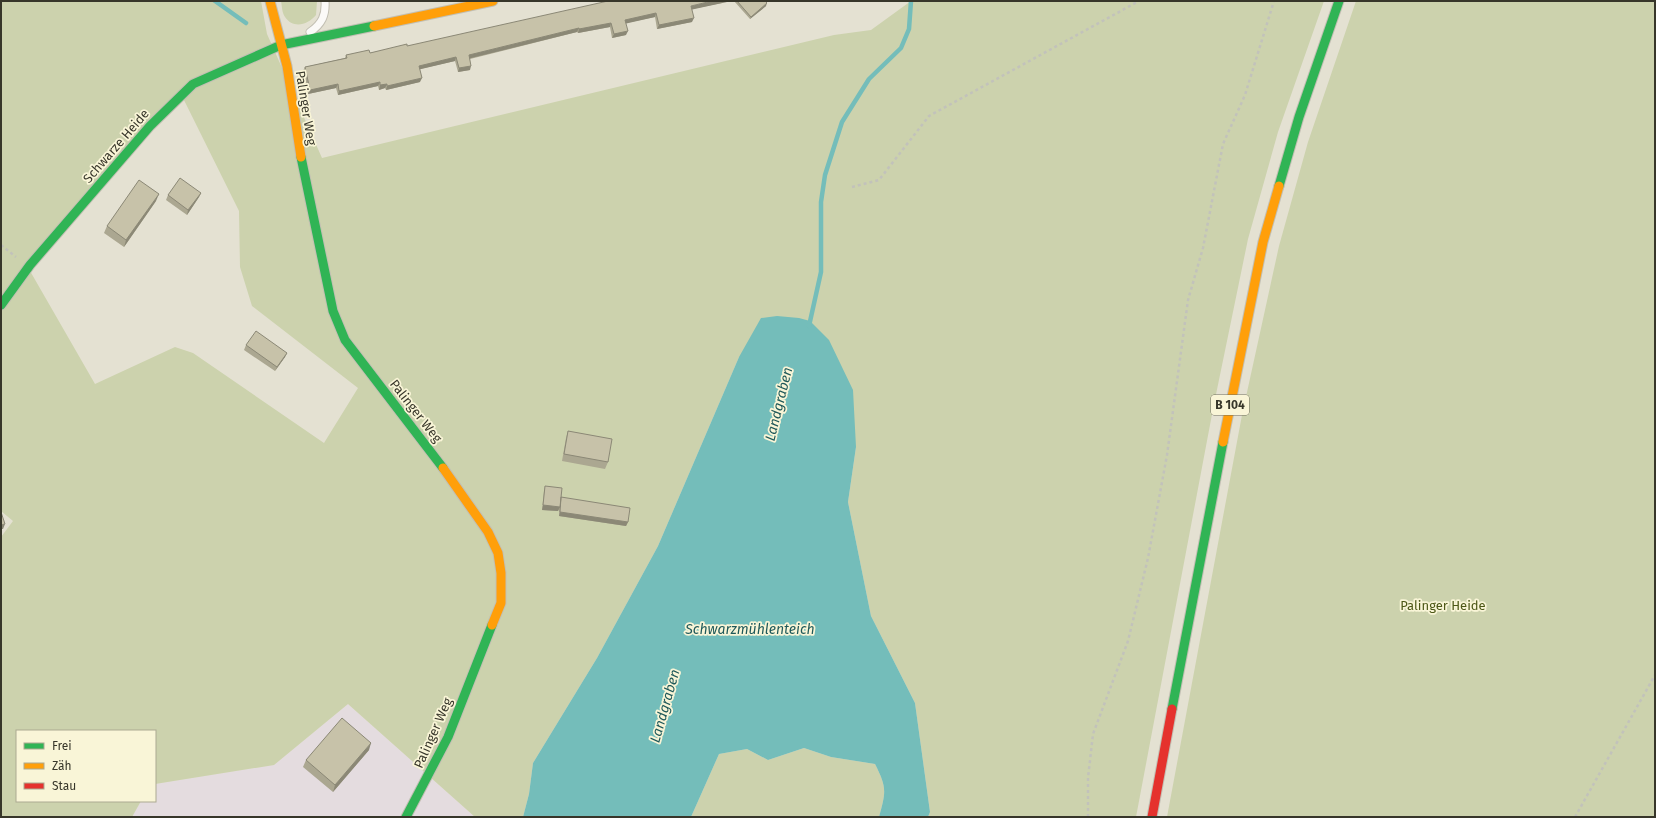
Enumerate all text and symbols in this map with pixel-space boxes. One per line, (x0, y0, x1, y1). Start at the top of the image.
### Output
street label: Palinger Weg (293, 70, 319, 147)
street label: Schwarze Heide (80, 106, 152, 186)
water label: Landgraben (762, 365, 796, 443)
street label: Palinger Weg (387, 377, 445, 446)
road number: B 104 (1211, 395, 1249, 415)
park label: Palinger Heide (1400, 598, 1486, 613)
water label: Schwarzmühlenteich (684, 621, 815, 638)
water label: Landgraben (646, 667, 684, 745)
street label: Palinger Weg (411, 695, 455, 771)
legend (16, 730, 156, 802)
text: Frei (52, 739, 72, 753)
text: Zäh (52, 759, 72, 773)
text: Stau (52, 779, 76, 793)

